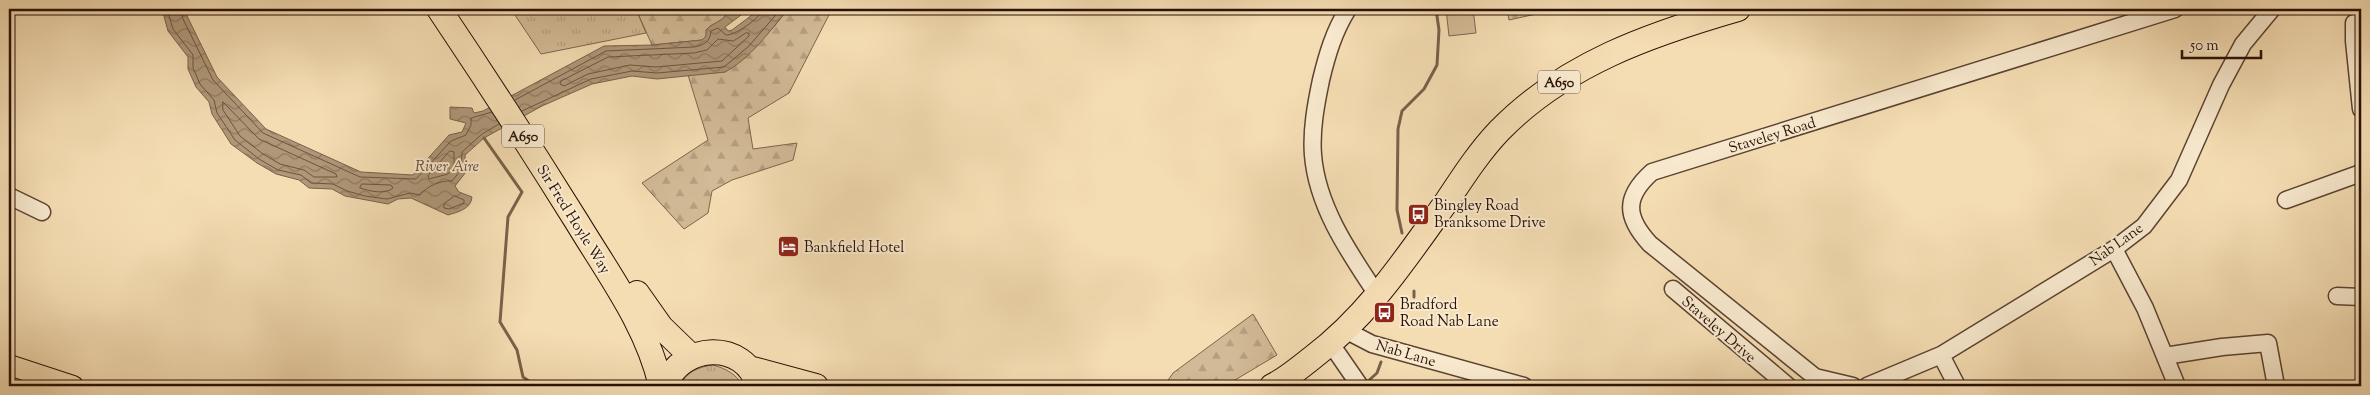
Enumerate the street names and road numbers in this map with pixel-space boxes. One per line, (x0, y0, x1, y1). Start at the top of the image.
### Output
road number: A650 (1538, 70, 1580, 94)
street label: Staveley Road (1726, 113, 1819, 160)
road number: A650 (502, 124, 544, 148)
street label: Sir Fred Hoyle Way (531, 161, 615, 279)
street label: Nab Lane (2086, 219, 2148, 272)
street label: Staveley Drive (1676, 292, 1760, 368)
street label: Nab Lane (1373, 336, 1438, 373)

